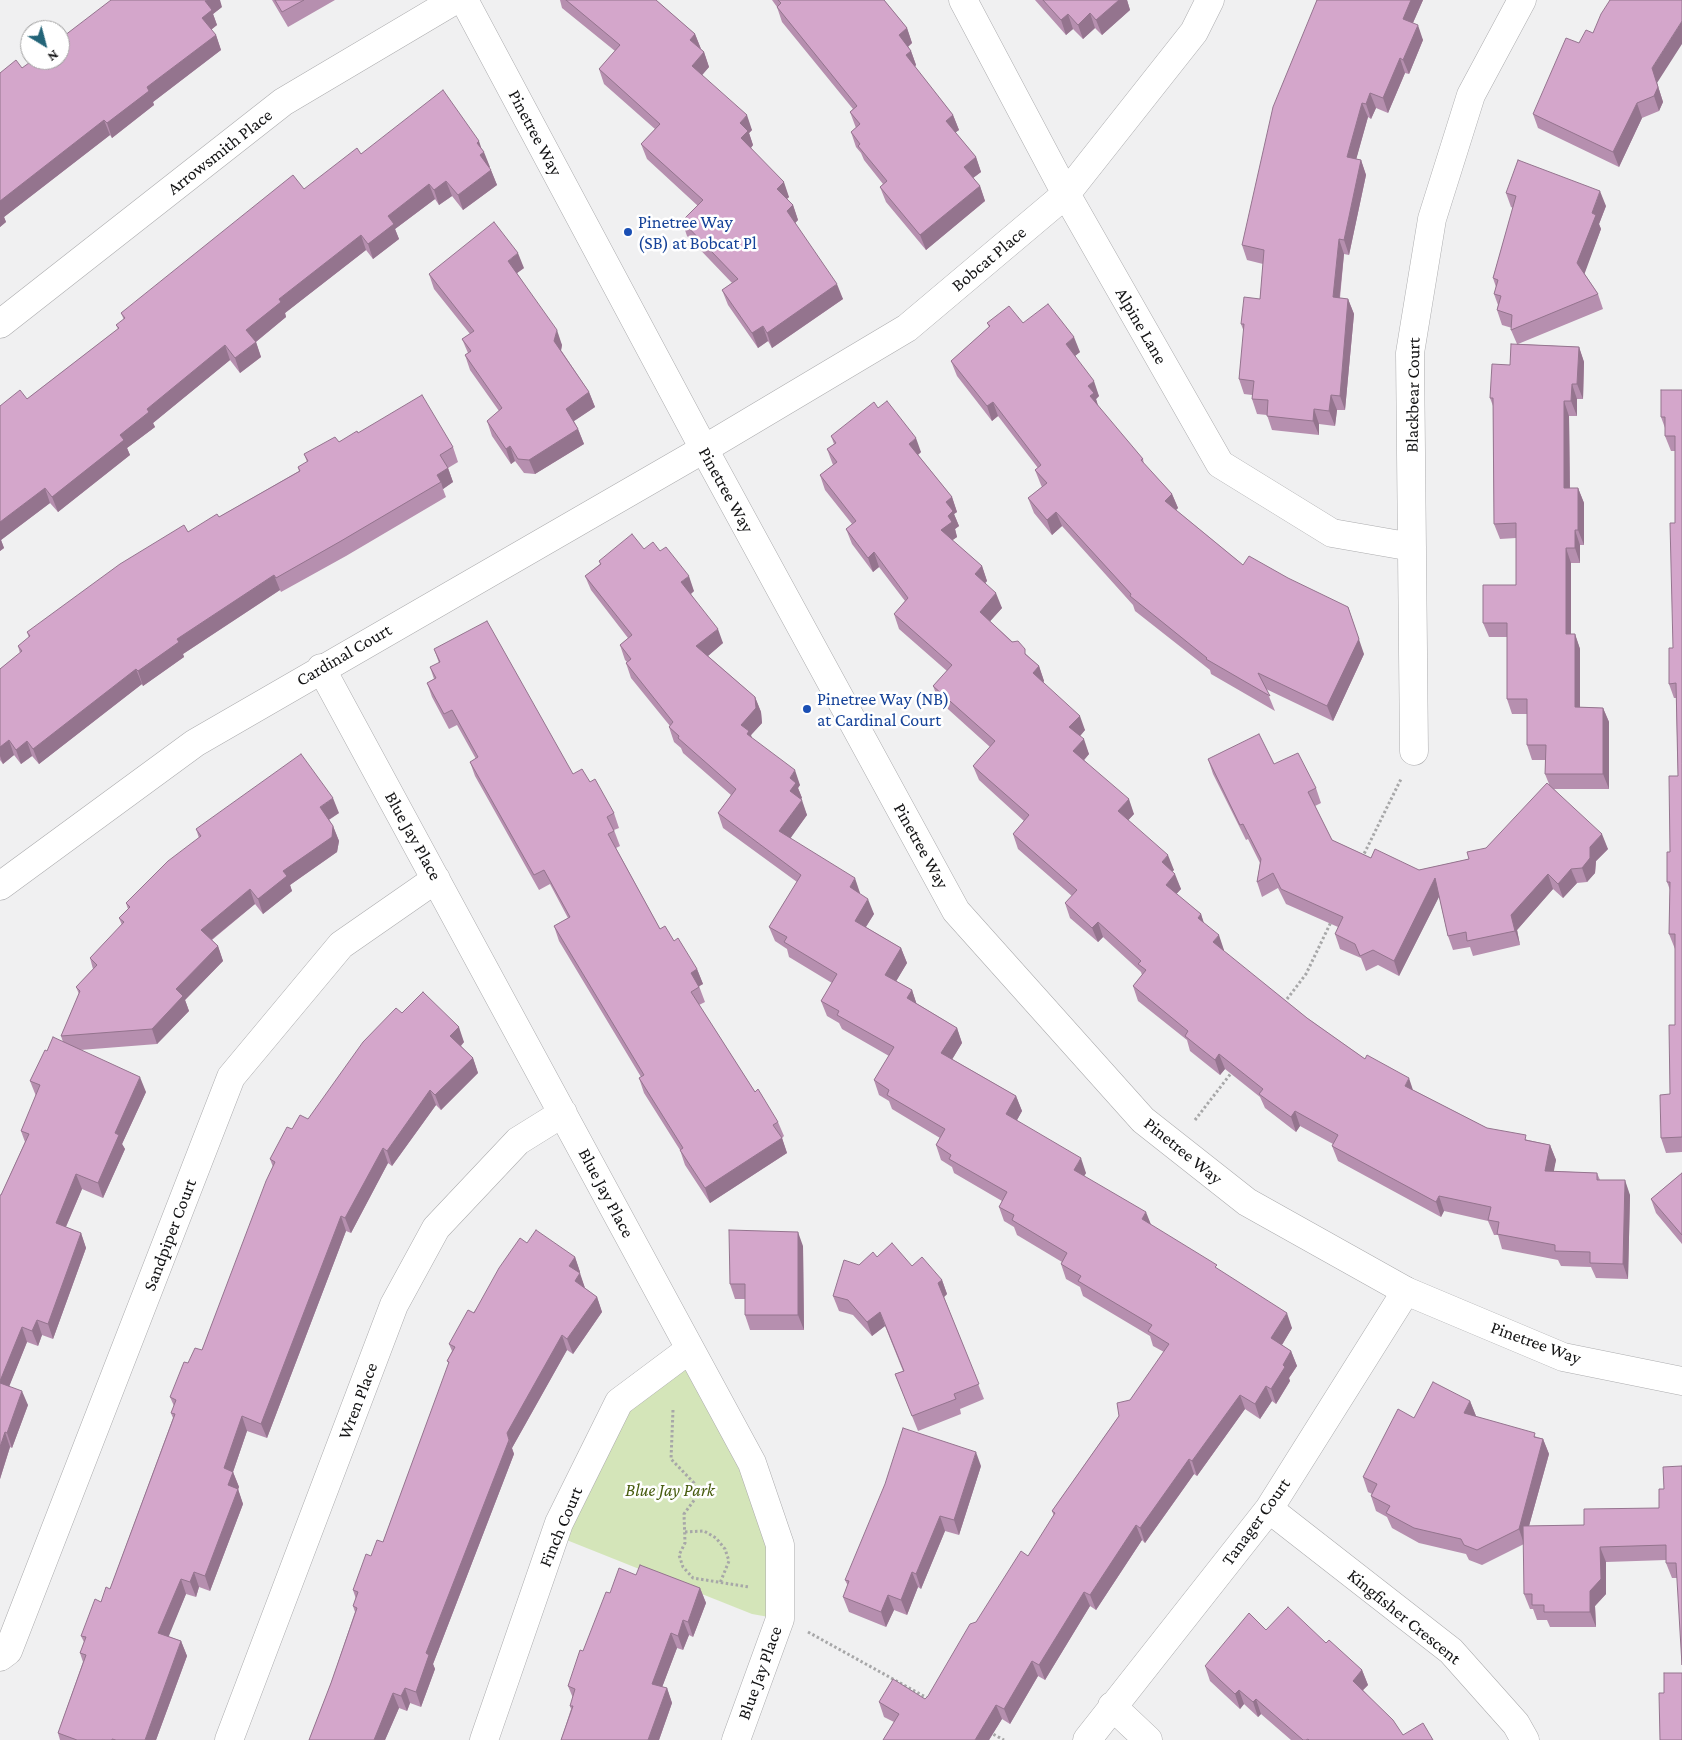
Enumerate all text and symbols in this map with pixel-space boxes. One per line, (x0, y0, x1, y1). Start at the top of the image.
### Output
north arrow (20, 20, 70, 70)
text: N (45, 47, 62, 65)
street label: Pinetree Way (503, 86, 567, 180)
street label: Arrowsmith Place (163, 104, 277, 200)
place label: Pinetree Way (SB) at Bobcat Pl (638, 211, 757, 253)
street label: Bobcat Place (947, 222, 1031, 296)
marker: Pinetree Way (SB) at Bobcat Pl (622, 226, 634, 238)
street label: Alpine Lane (1110, 284, 1172, 368)
street label: Blackbear Court (1401, 337, 1425, 453)
street label: Pinetree Way (694, 443, 758, 537)
street label: Cardinal Court (292, 619, 396, 691)
place label: Pinetree Way (NB) at Cardinal Court (817, 688, 949, 731)
marker: Pinetree Way (NB) at Cardinal Court (801, 703, 813, 715)
street label: Blue Jay Place (380, 788, 446, 884)
street label: Pinetree Way (889, 799, 953, 893)
street label: Pinetree Way (1139, 1113, 1227, 1189)
street label: Blue Jay Place (573, 1145, 639, 1241)
street label: Sandpiper Court (139, 1176, 201, 1294)
street label: Pinetree Way (1488, 1317, 1584, 1369)
street label: Wren Place (333, 1360, 383, 1442)
street label: Tanager Court (1217, 1474, 1295, 1570)
park label: Blue Jay Park (625, 1479, 715, 1501)
street label: Finch Court (534, 1484, 588, 1570)
street label: Kingfisher Crescent (1343, 1565, 1465, 1669)
street label: Blue Jay Place (733, 1623, 787, 1723)

